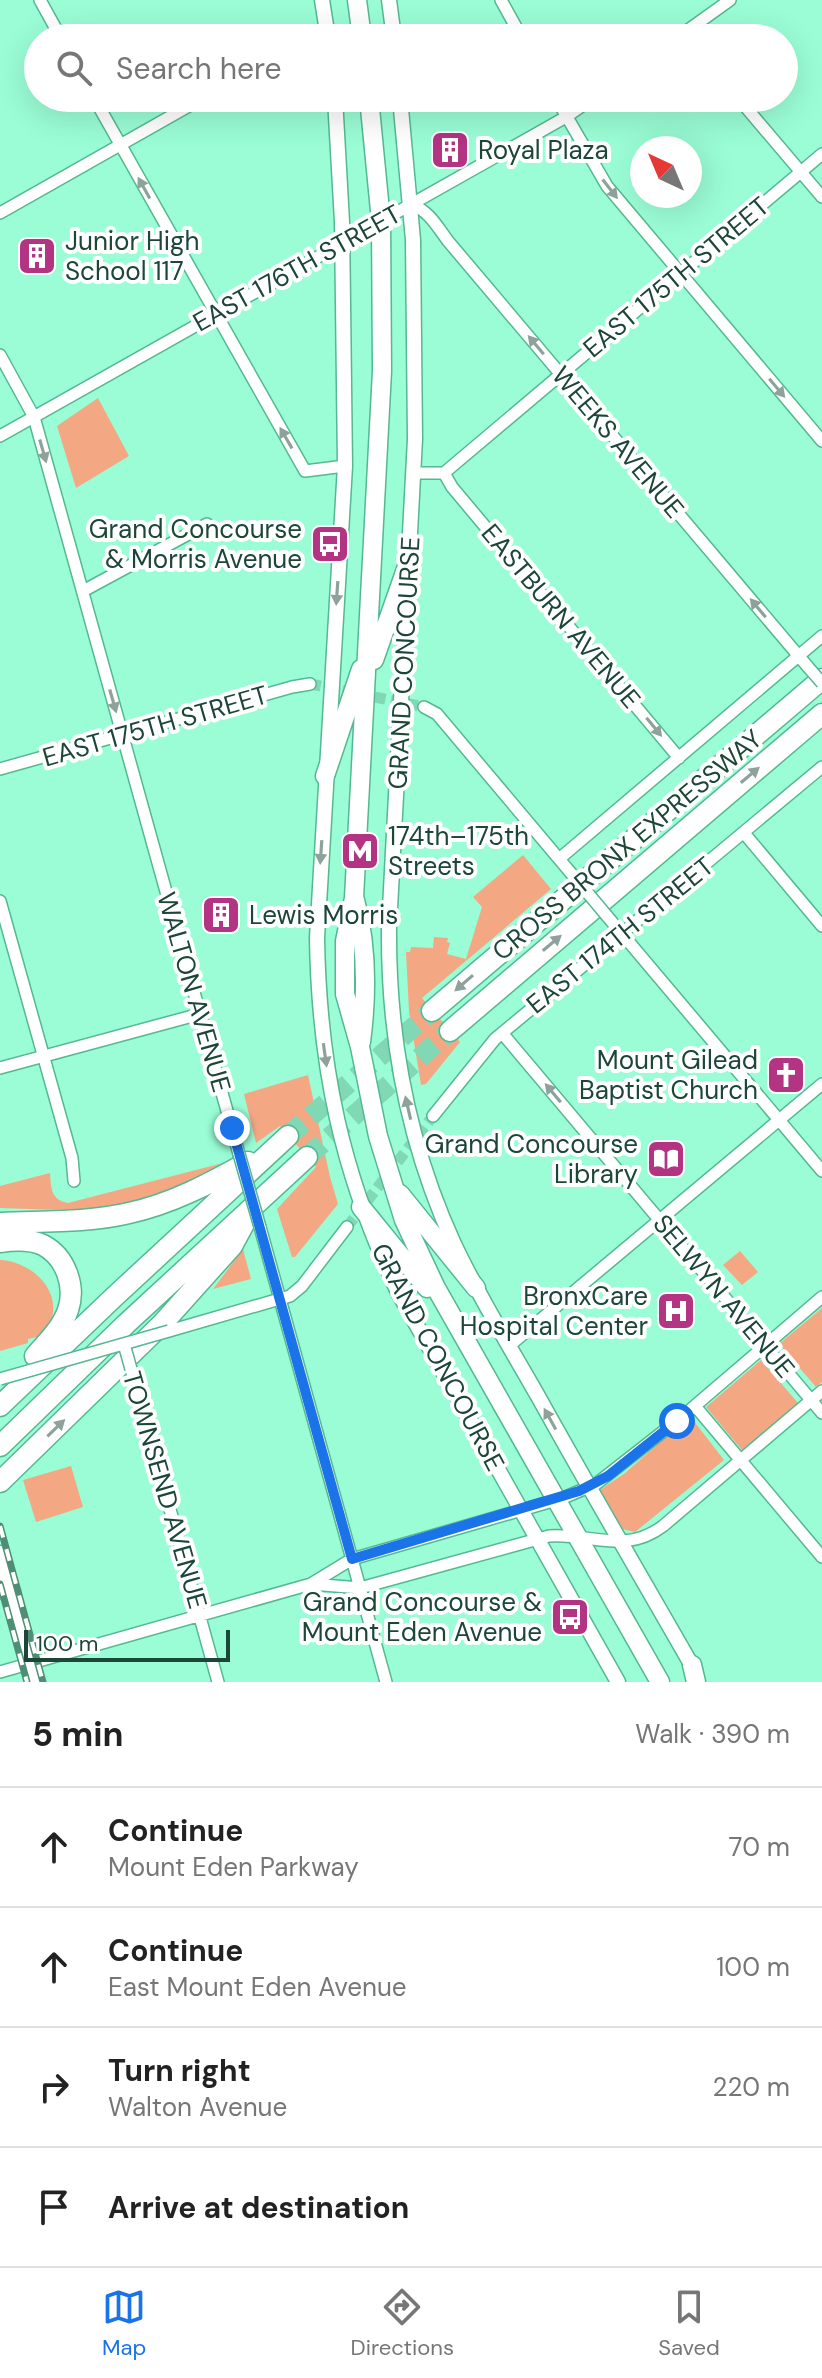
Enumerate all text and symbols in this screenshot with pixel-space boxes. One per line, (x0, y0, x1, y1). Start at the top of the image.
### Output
search box (24, 24, 798, 112)
icon: search (52, 46, 96, 90)
text: Search here (116, 49, 282, 88)
building icon: Royal Plaza (429, 129, 471, 171)
place label: Royal Plaza (478, 133, 609, 167)
north arrow (630, 136, 702, 208)
one-way arrow (137, 176, 151, 199)
one-way arrow (602, 179, 618, 199)
street label: EAST 175TH STREET (576, 189, 776, 365)
street label: EAST 176TH STREET (187, 197, 407, 339)
place label: Junior High School 117 (65, 224, 199, 288)
building icon: Junior High School 117 (16, 235, 58, 277)
one-way arrow (528, 335, 545, 355)
street label: WEEKS AVENUE (544, 359, 692, 525)
one-way arrow (768, 378, 785, 398)
one-way arrow (279, 427, 293, 449)
one-way arrow (38, 438, 50, 463)
place label: Grand Concourse & Morris Avenue (89, 512, 302, 576)
street label: EASTBURN AVENUE (474, 517, 648, 715)
bus stop icon: Grand Concourse & Morris Avenue (309, 523, 351, 565)
street label: GRAND CONCOURSE (380, 536, 428, 790)
one-way arrow (330, 581, 343, 606)
one-way arrow (750, 598, 767, 618)
street label: EAST 175TH STREET (39, 678, 271, 774)
one-way arrow (107, 690, 120, 714)
one-way arrow (645, 717, 662, 737)
street label: CROSS BRONX EXPRESSWAY (485, 722, 769, 968)
one-way arrow (740, 767, 760, 784)
place label: 174th–175th Streets (388, 819, 529, 883)
metro station icon: 174th–175th Streets (339, 830, 381, 872)
one-way arrow (314, 840, 327, 865)
street label: EAST 174TH STREET (519, 849, 721, 1021)
street label: WALTON AVENUE (149, 888, 239, 1096)
building icon: Lewis Morris (200, 894, 242, 936)
place label: Lewis Morris (249, 898, 398, 932)
one-way arrow (541, 935, 561, 952)
one-way arrow (454, 974, 474, 991)
one-way arrow (319, 1043, 332, 1068)
place label: Mount Gilead Baptist Church (579, 1043, 758, 1107)
church icon: Mount Gilead Baptist Church (765, 1054, 807, 1096)
one-way arrow (545, 1083, 562, 1103)
one-way arrow (401, 1095, 414, 1120)
route end (214, 1110, 250, 1146)
place label: Grand Concourse Library (425, 1127, 638, 1191)
library icon: Grand Concourse Library (645, 1138, 687, 1180)
street label: SELWYN AVENUE (646, 1207, 802, 1385)
street label: GRAND CONCOURSE (364, 1237, 512, 1477)
place label: BronxCare Hospital Center (460, 1279, 648, 1343)
hospital icon: BronxCare Hospital Center (655, 1290, 697, 1332)
street label: TOWNSEND AVENUE (115, 1367, 215, 1613)
route start (659, 1403, 695, 1439)
one-way arrow (544, 1408, 558, 1430)
one-way arrow (46, 1419, 65, 1437)
place label: Grand Concourse & Mount Eden Avenue (302, 1585, 542, 1649)
bus stop icon: Grand Concourse & Mount Eden Avenue (549, 1596, 591, 1638)
scale bar (24, 1626, 230, 1662)
text: 100 m (36, 1629, 98, 1658)
text: 5 min (32, 1712, 123, 1757)
text: Walk · 390 m (635, 1717, 790, 1751)
text: Continue (108, 1811, 243, 1850)
icon: ahead (32, 1825, 76, 1869)
text: 70 m (729, 1830, 790, 1864)
text: Mount Eden Parkway (108, 1850, 359, 1884)
text: Continue (108, 1931, 243, 1970)
icon: ahead (32, 1945, 76, 1989)
text: 100 m (716, 1950, 790, 1984)
text: East Mount Eden Avenue (108, 1970, 407, 2004)
text: Turn right (108, 2051, 251, 2090)
icon: right (32, 2065, 76, 2109)
text: 220 m (712, 2070, 790, 2104)
text: Walton Avenue (108, 2090, 287, 2124)
icon: arrive (32, 2185, 76, 2229)
text: Arrive at destination (108, 2188, 409, 2227)
tab: Map (102, 2285, 146, 2362)
tab: Directions (351, 2285, 454, 2362)
tab: Saved (658, 2285, 720, 2362)

